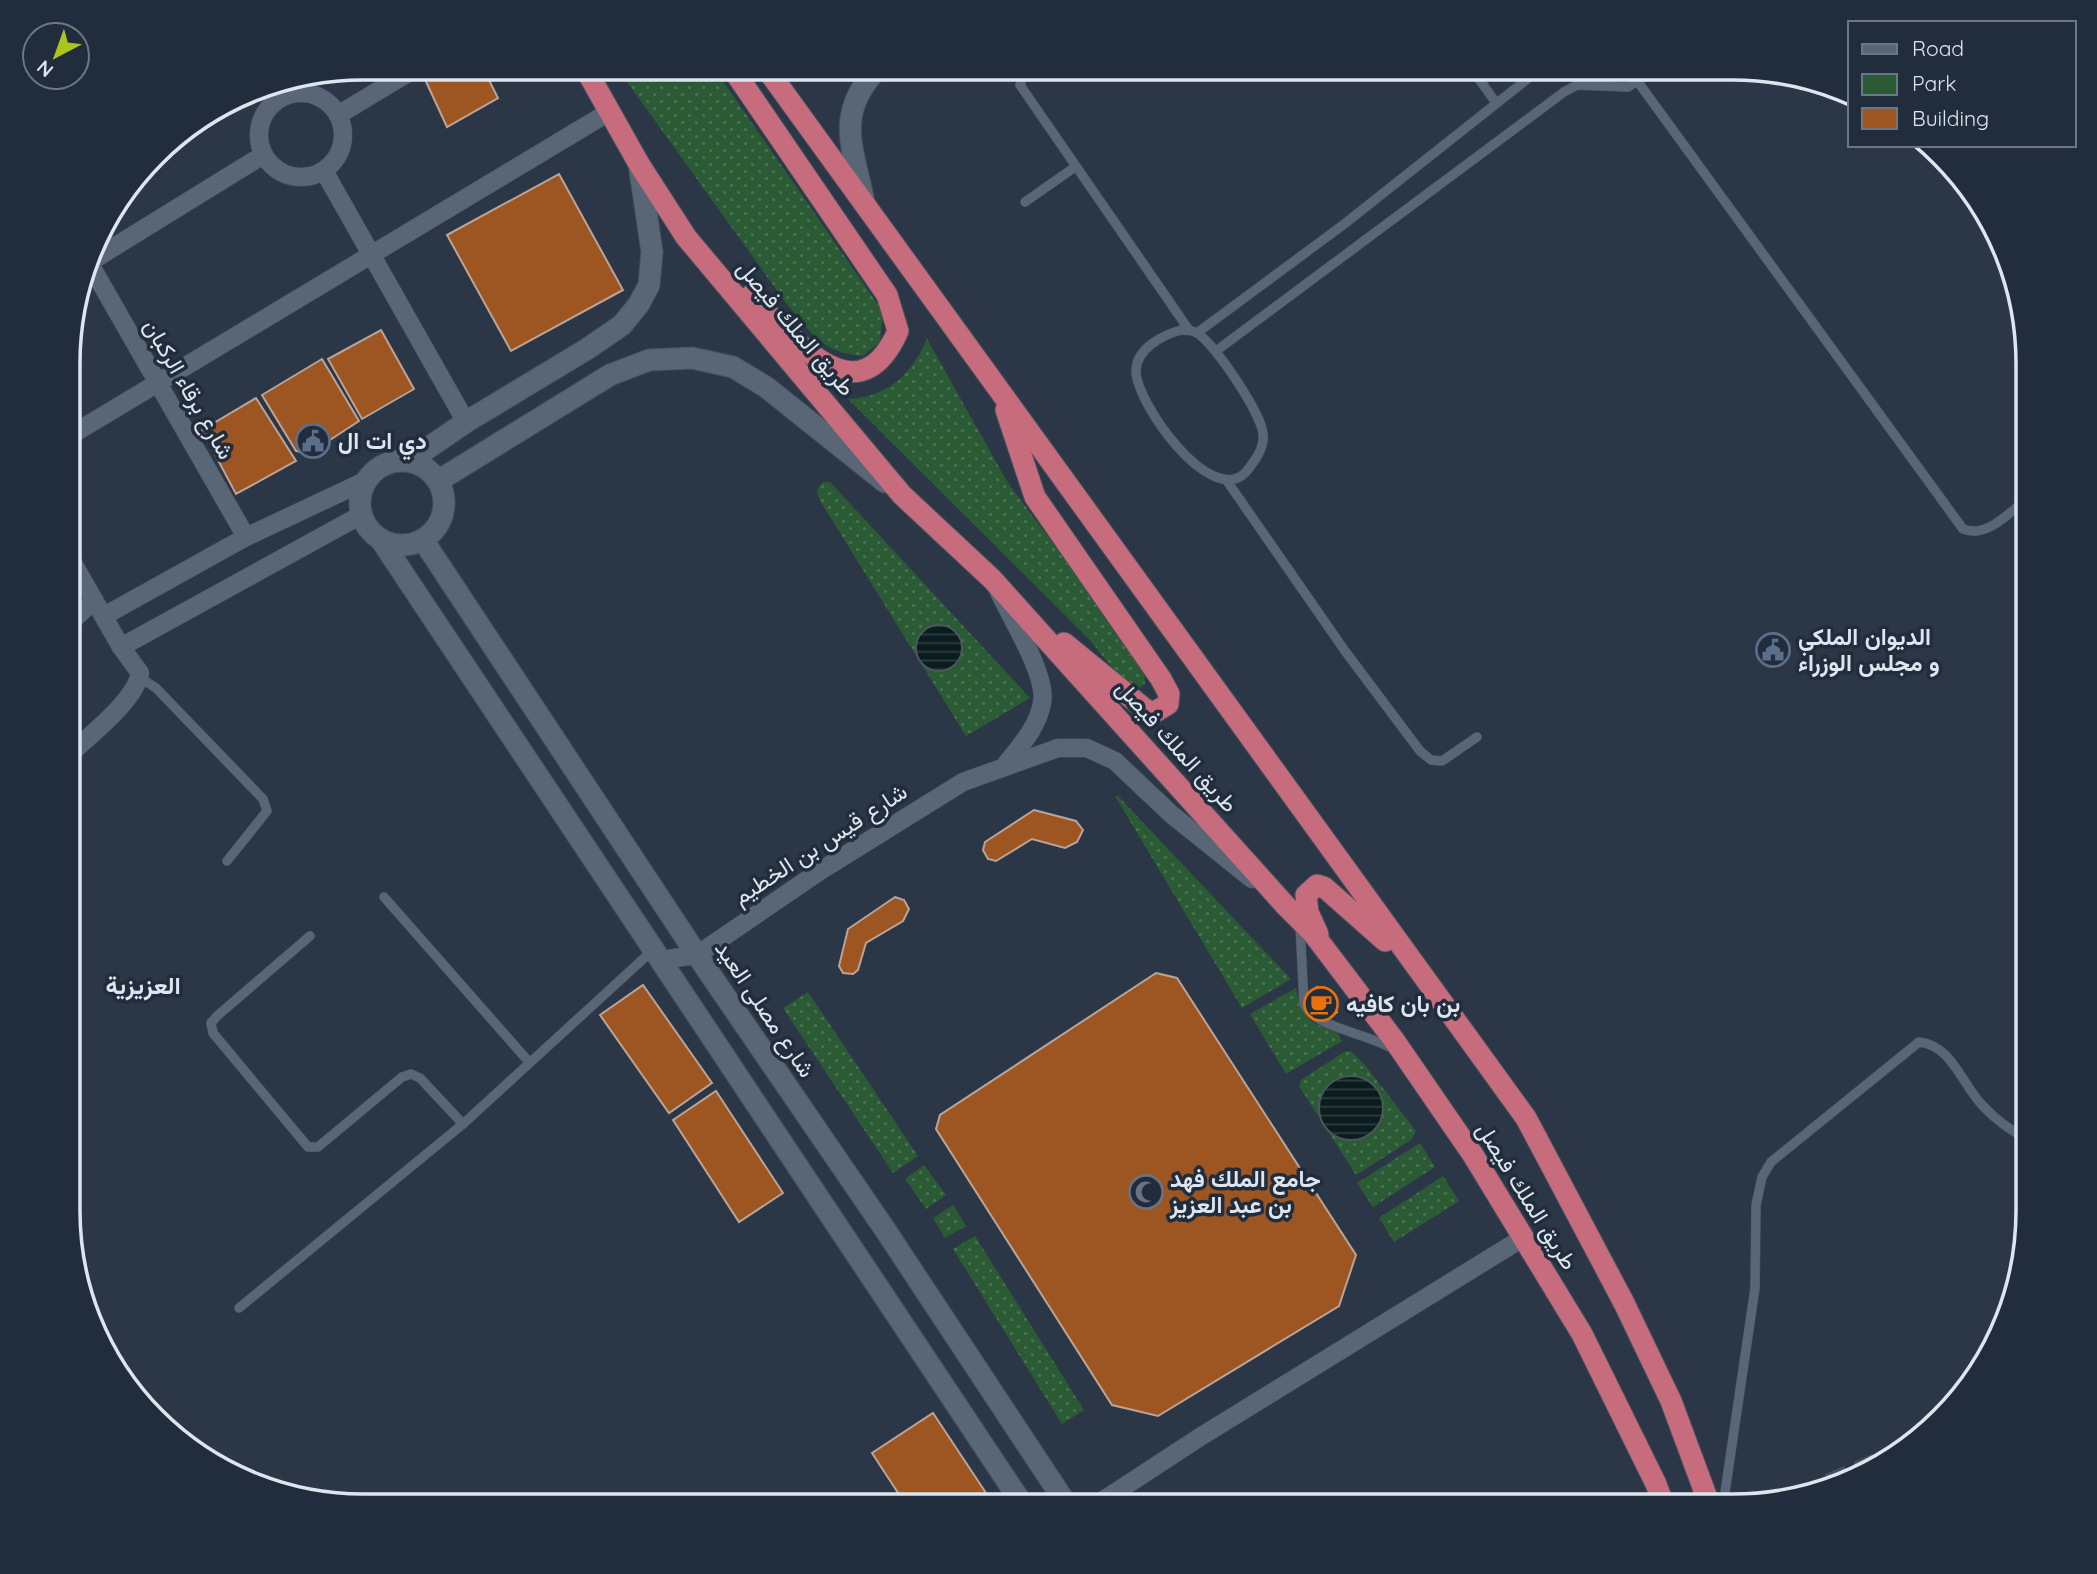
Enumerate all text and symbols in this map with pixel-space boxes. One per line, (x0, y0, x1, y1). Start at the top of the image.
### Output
north arrow (21, 21, 91, 91)
legend (1848, 21, 2076, 147)
text: Road (1912, 35, 1964, 61)
text: N (32, 55, 58, 82)
text: Park (1912, 70, 1956, 96)
text: Building (1912, 105, 1989, 131)
street label: طريق الملك فيصل (730, 254, 862, 402)
street label: شارع برقاء الركبان (136, 313, 241, 465)
public building icon: دي ات ال (294, 422, 332, 460)
place label: دي ات ال (338, 426, 427, 460)
place label: الديوان الملكي و مجلس الوزراء (1798, 622, 1940, 678)
public building icon: الديوان الملكي و مجلس الوزراء (1754, 631, 1792, 669)
street label: طريق الملك فيصل (1109, 673, 1245, 819)
street label: شارع قيس بن الخطيم (727, 776, 913, 912)
street label: شارع مصلى العيد (707, 935, 822, 1084)
district label: العزيزية (105, 970, 181, 1001)
cafe icon: بن بان كافيه (1302, 985, 1340, 1023)
place label: بن بان كافيه (1346, 989, 1460, 1018)
street label: طريق الملك فيصل (1470, 1116, 1584, 1276)
place label: جامع الملك فهد بن عبد العزيز (1169, 1164, 1321, 1220)
mosque icon: جامع الملك فهد بن عبد العزيز (1127, 1173, 1165, 1211)

